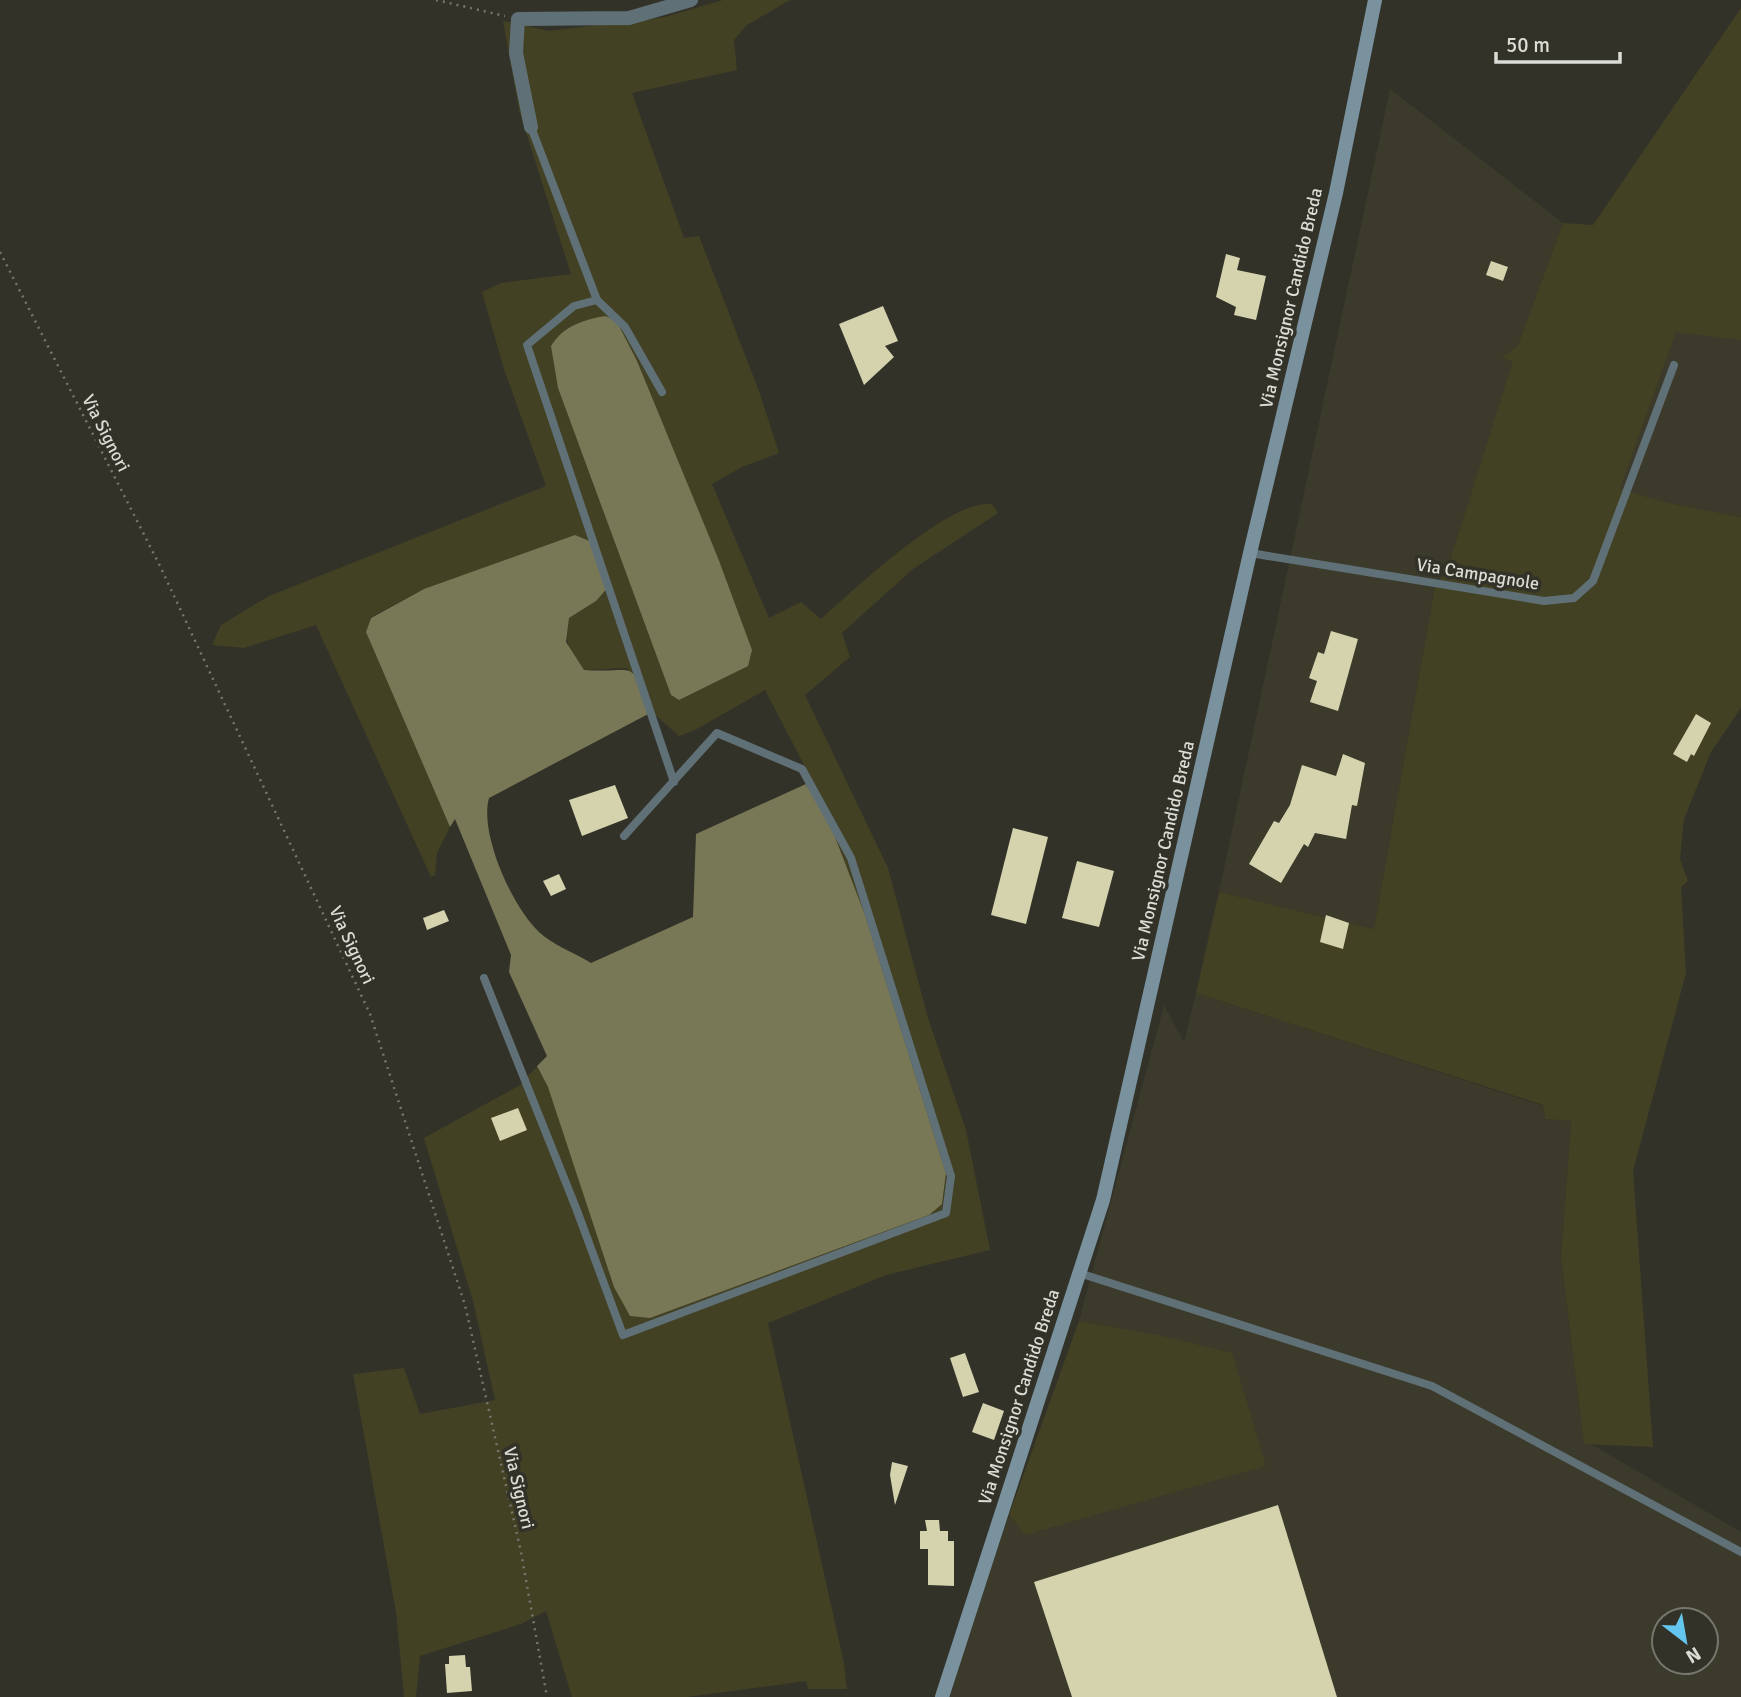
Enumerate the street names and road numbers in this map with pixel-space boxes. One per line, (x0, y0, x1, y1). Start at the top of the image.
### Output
street label: Via Monsignor Candido Breda (1255, 186, 1327, 410)
street label: Via Signori (77, 391, 135, 475)
street label: Via Campagnole (1415, 553, 1541, 595)
street label: Via Monsignor Candido Breda (1127, 739, 1199, 963)
street label: Via Signori (324, 902, 380, 988)
street label: Via Monsignor Candido Breda (974, 1286, 1064, 1508)
street label: Via Signori (499, 1445, 539, 1531)

